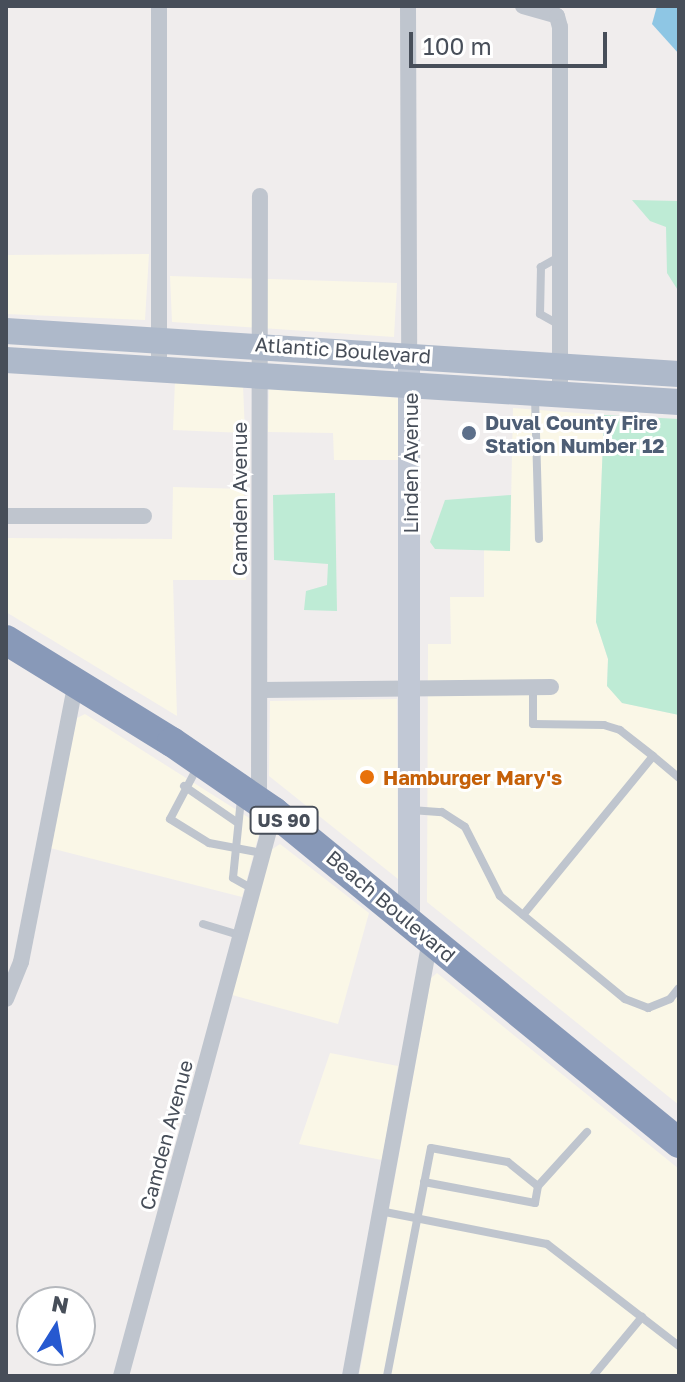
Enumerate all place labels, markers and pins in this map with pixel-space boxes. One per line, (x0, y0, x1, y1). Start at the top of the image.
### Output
place label: Duval County Fire Station Number 12 (485, 410, 664, 457)
marker: Duval County Fire Station Number 12 (460, 424, 478, 442)
place label: Hamburger Mary's (383, 765, 562, 789)
marker: Hamburger Mary's (358, 768, 376, 786)

